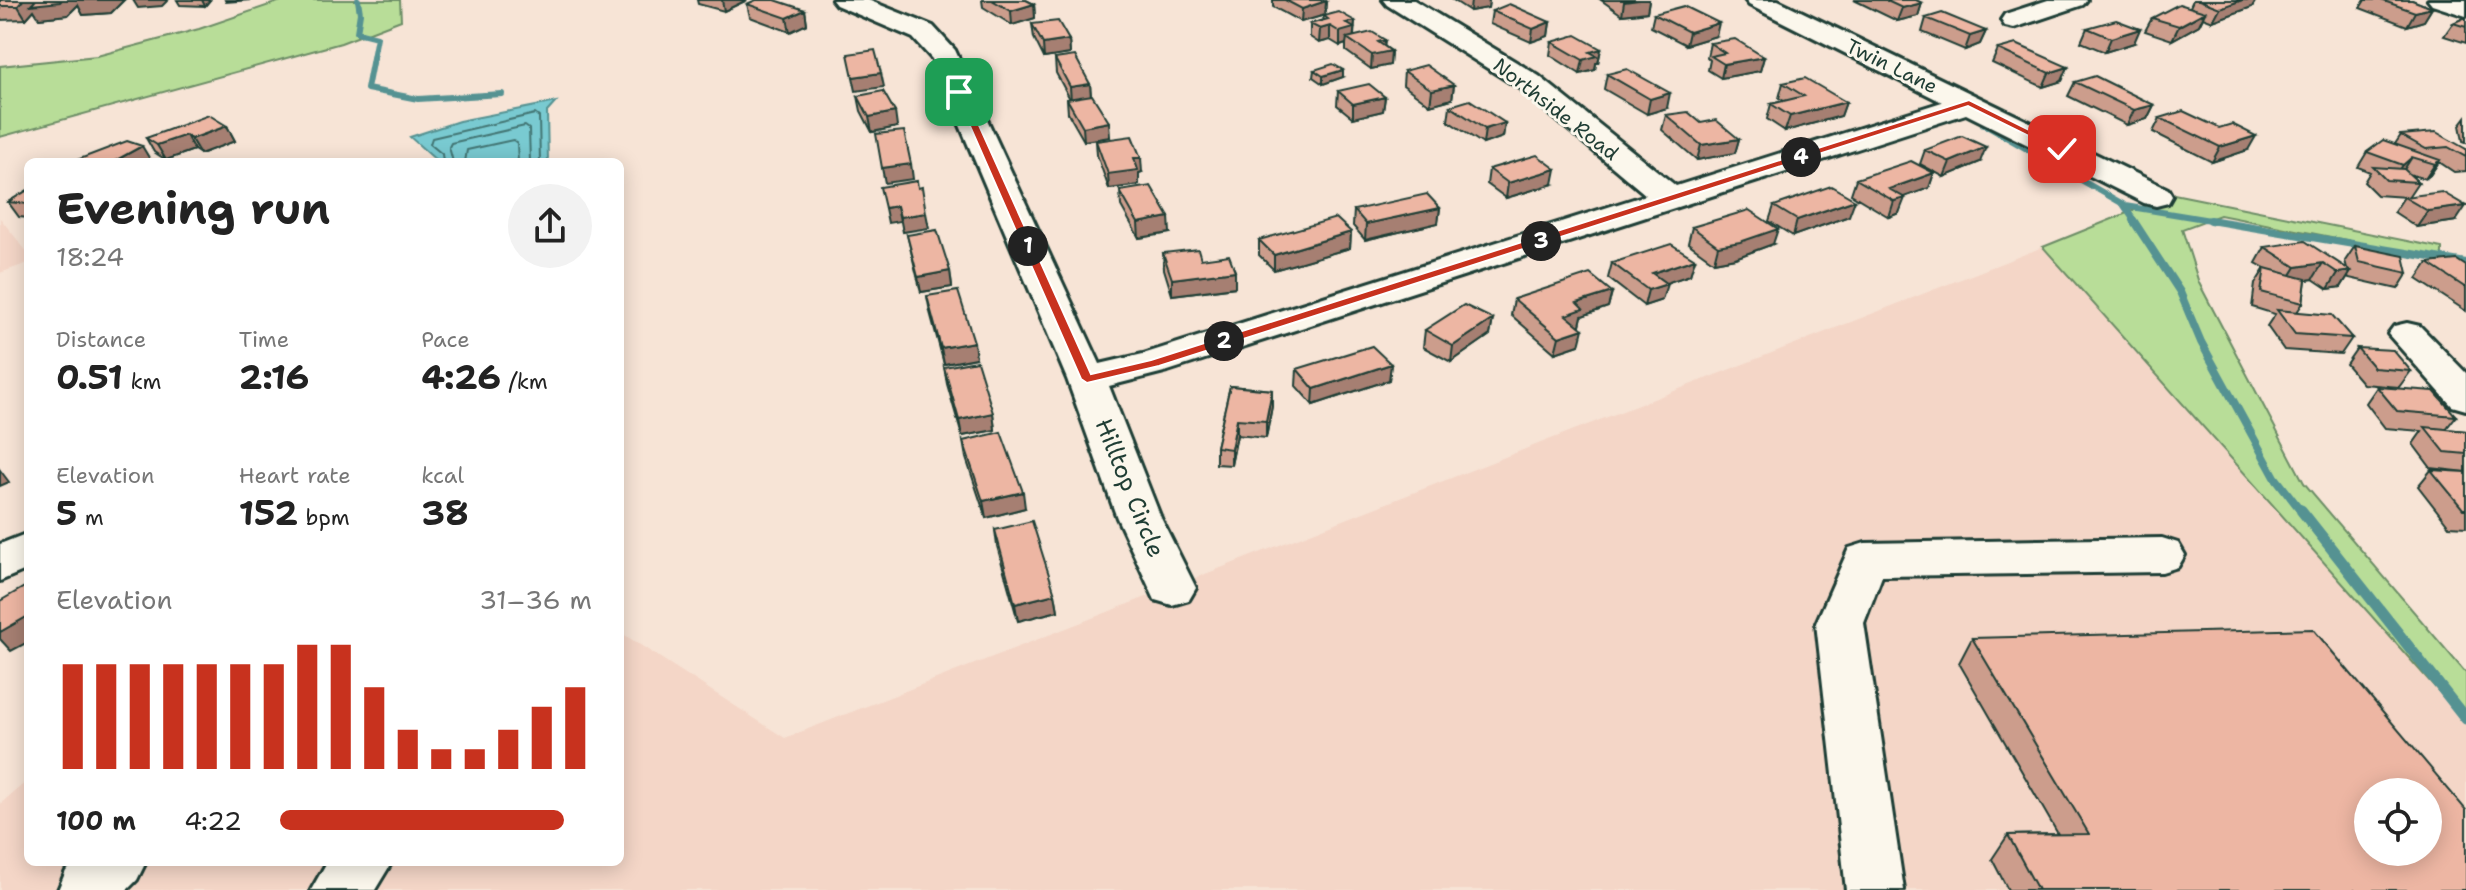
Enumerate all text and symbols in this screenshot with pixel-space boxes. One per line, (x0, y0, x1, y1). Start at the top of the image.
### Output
street label: Twin Lane (1842, 33, 1942, 99)
street label: Northside Road (1488, 52, 1624, 166)
pin (925, 58, 993, 126)
icon: arrive (937, 70, 981, 114)
pin (2028, 115, 2096, 183)
icon: check (2040, 127, 2084, 171)
pin: 4 (1781, 137, 1821, 177)
text: 4 (1793, 142, 1809, 171)
text: Evening run (56, 179, 330, 238)
button: share (508, 184, 592, 268)
pin: 3 (1521, 221, 1561, 261)
pin: 1 (1008, 226, 1048, 266)
text: 3 (1533, 226, 1549, 255)
text: 1 (1023, 231, 1033, 260)
text: 18:24 (56, 239, 124, 274)
pin: 2 (1204, 321, 1244, 361)
text: Distance (56, 325, 146, 354)
text: Time (239, 325, 289, 354)
text: Pace (421, 325, 470, 354)
text: 2 (1216, 326, 1232, 355)
text: 0.51 (56, 354, 123, 400)
text: 2:16 (239, 354, 309, 400)
text: 4:26 (421, 354, 501, 400)
text: km (123, 367, 162, 396)
text: /km (501, 367, 548, 396)
street label: Hilltop Circle (1088, 414, 1172, 562)
text: Elevation (56, 461, 154, 490)
text: Heart rate (239, 461, 351, 490)
text: kcal (421, 461, 464, 490)
text: 5 (56, 490, 77, 536)
text: 152 (239, 490, 298, 536)
text: 38 (421, 490, 469, 536)
text: m (77, 503, 104, 532)
text: bpm (298, 503, 350, 532)
text: Elevation (56, 582, 172, 617)
text: 31–36 m (479, 582, 592, 617)
map controls (2354, 778, 2442, 866)
button: locate (2354, 778, 2442, 866)
text: 100 m (56, 803, 136, 838)
text: 4:22 (184, 803, 242, 838)

